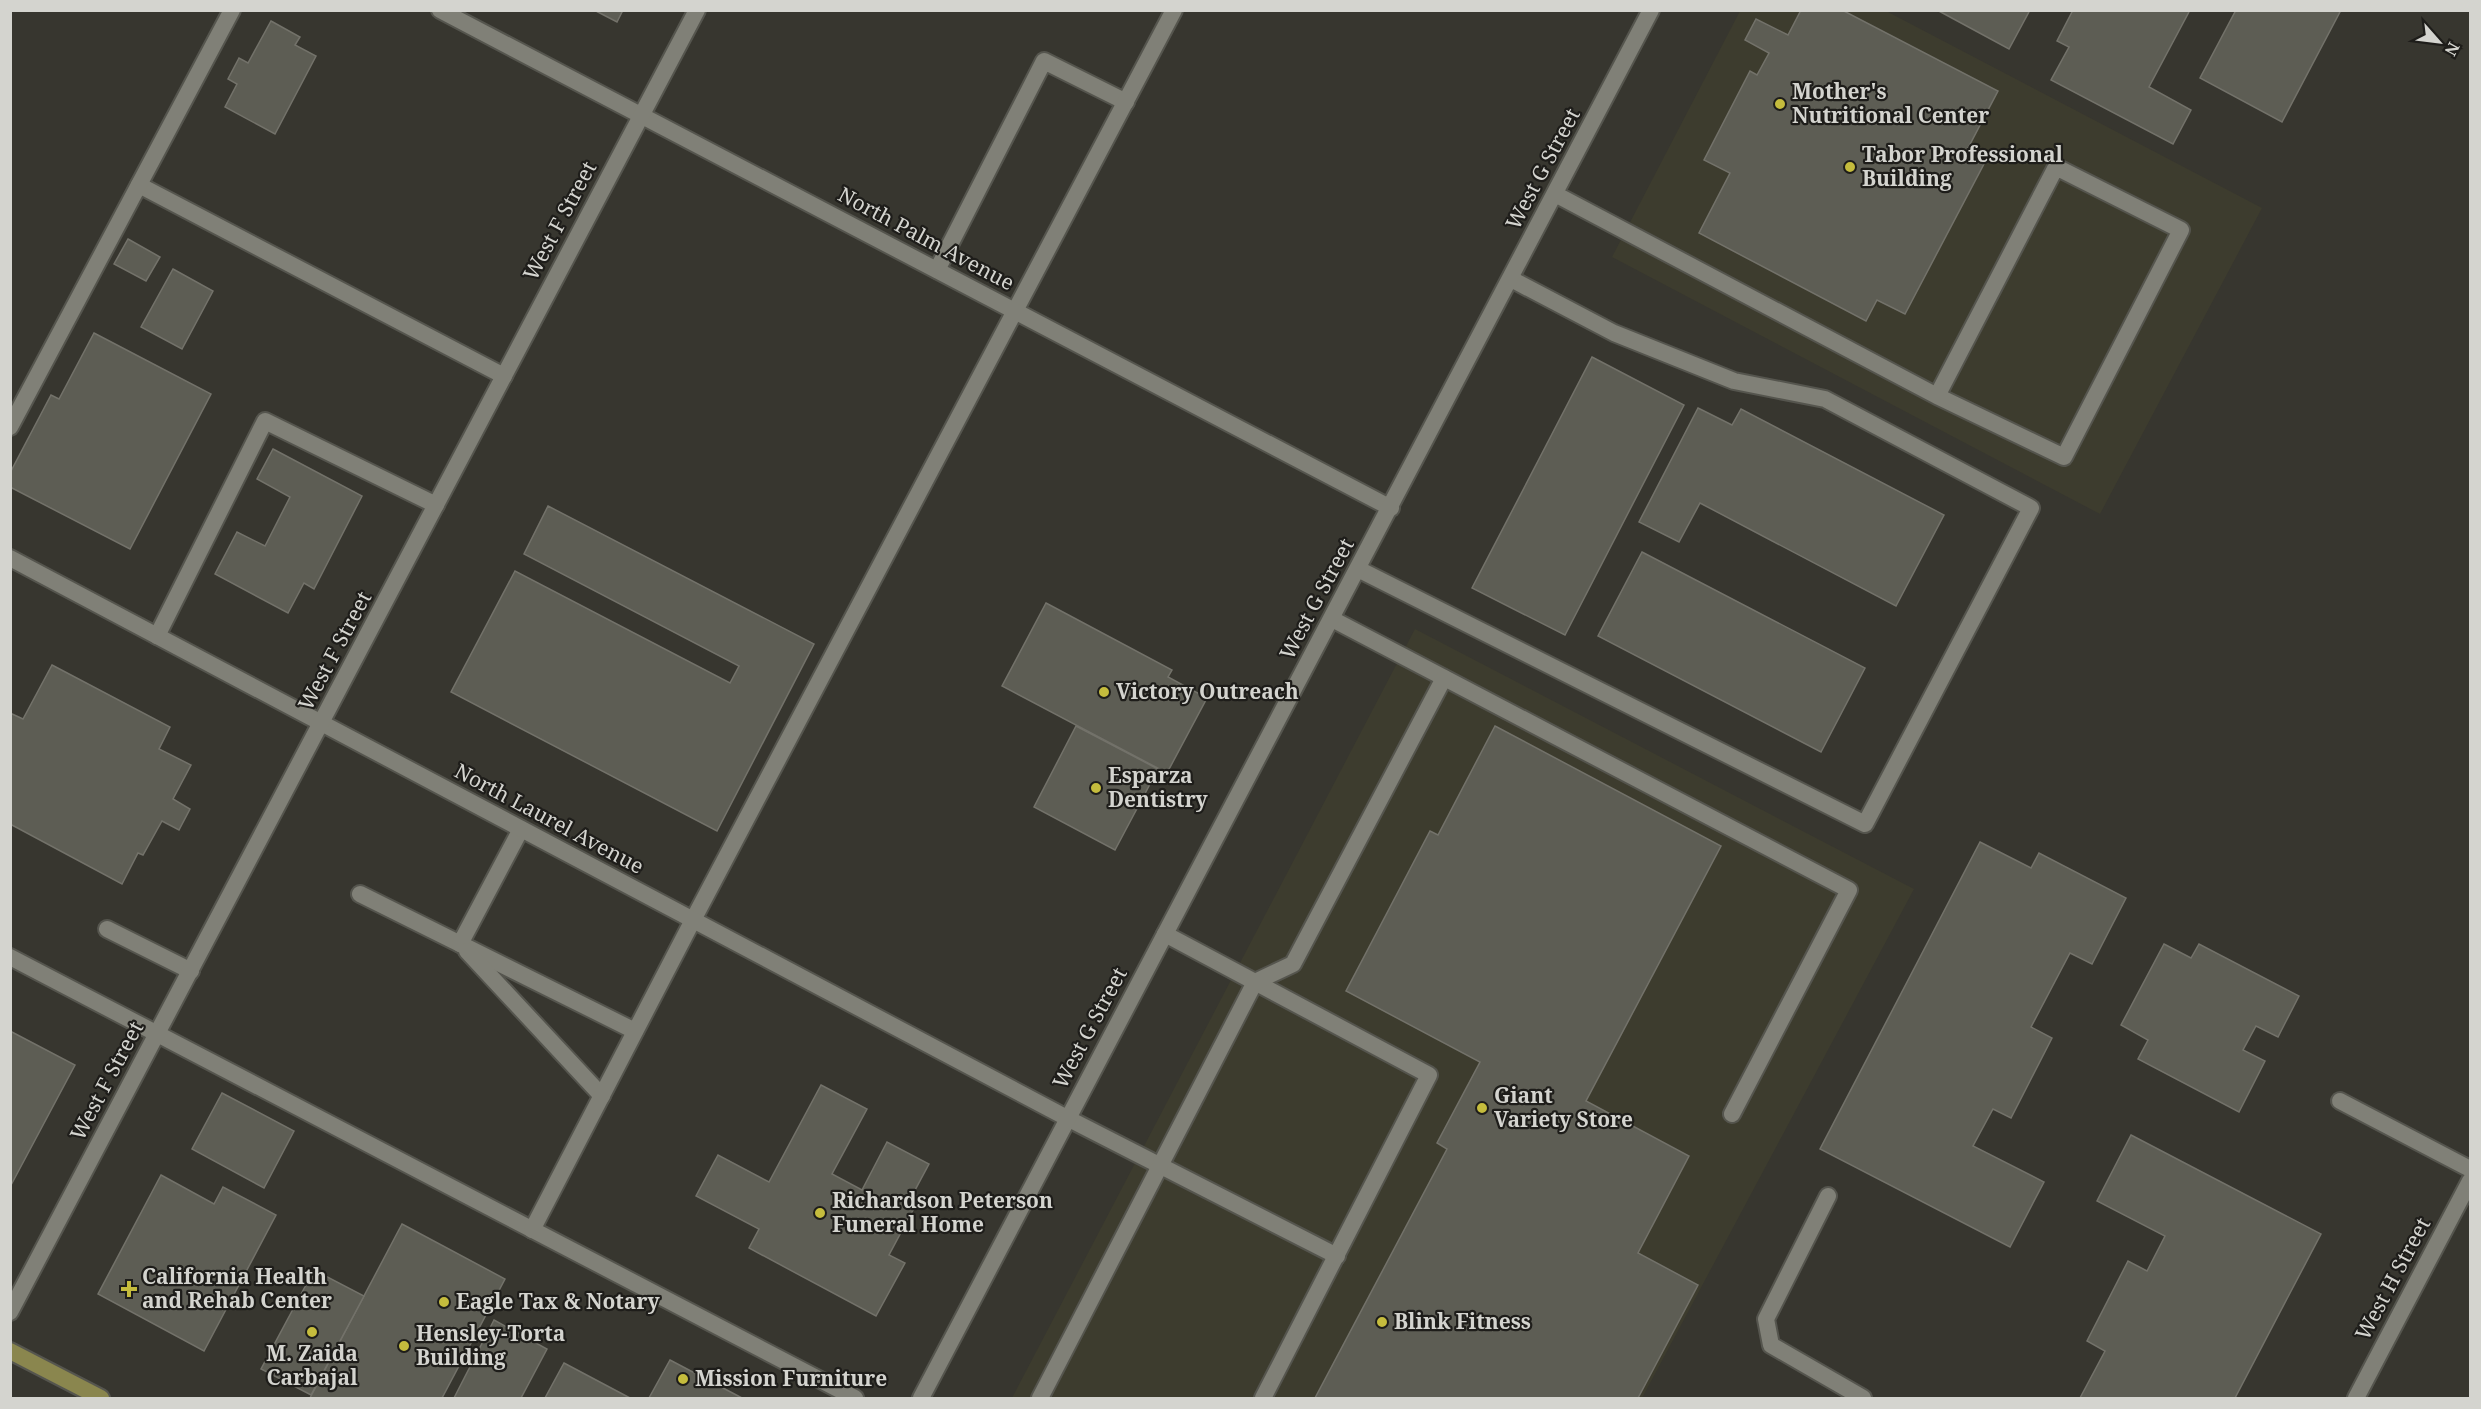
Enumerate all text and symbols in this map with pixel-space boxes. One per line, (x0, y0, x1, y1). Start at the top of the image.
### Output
north arrow (2409, 12, 2469, 72)
text: N (2439, 38, 2465, 60)
place label: Mother's Nutritional Center (1792, 77, 1989, 129)
marker: Mother's Nutritional Center (1773, 97, 1787, 111)
street label: West G Street (1498, 103, 1586, 234)
place label: Tabor Professional Building (1862, 140, 2064, 192)
street label: West F Street (516, 156, 602, 285)
marker: Tabor Professional Building (1843, 160, 1857, 174)
street label: North Palm Avenue (834, 180, 1019, 296)
street label: West G Street (1272, 533, 1360, 664)
street label: West F Street (291, 586, 377, 715)
place label: Victory Outreach (1116, 677, 1299, 705)
marker: Victory Outreach (1097, 685, 1111, 699)
street label: North Laurel Avenue (450, 756, 649, 880)
place label: Esparza Dentistry (1108, 761, 1209, 813)
marker: Esparza Dentistry (1089, 781, 1103, 795)
street label: West G Street (1045, 962, 1133, 1093)
street label: West F Street (63, 1016, 149, 1145)
place label: Giant Variety Store (1494, 1081, 1633, 1133)
marker: Giant Variety Store (1475, 1101, 1489, 1115)
place label: Richardson Peterson Funeral Home (832, 1186, 1053, 1238)
marker: Richardson Peterson Funeral Home (813, 1206, 827, 1220)
street label: West H Street (2348, 1212, 2436, 1345)
place label: California Health and Rehab Center (142, 1262, 332, 1314)
marker: California Health and Rehab Center (120, 1280, 138, 1298)
place label: Eagle Tax & Notary (456, 1287, 660, 1315)
marker: Eagle Tax & Notary (437, 1295, 451, 1309)
place label: Blink Fitness (1394, 1307, 1531, 1335)
marker: Blink Fitness (1375, 1315, 1389, 1329)
place label: Hensley-Torta Building (416, 1319, 565, 1371)
marker: M. Zaida Carbajal (305, 1325, 319, 1339)
place label: M. Zaida Carbajal (266, 1339, 358, 1391)
marker: Hensley-Torta Building (397, 1339, 411, 1353)
place label: Mission Furniture (695, 1364, 887, 1392)
marker: Mission Furniture (676, 1372, 690, 1386)

